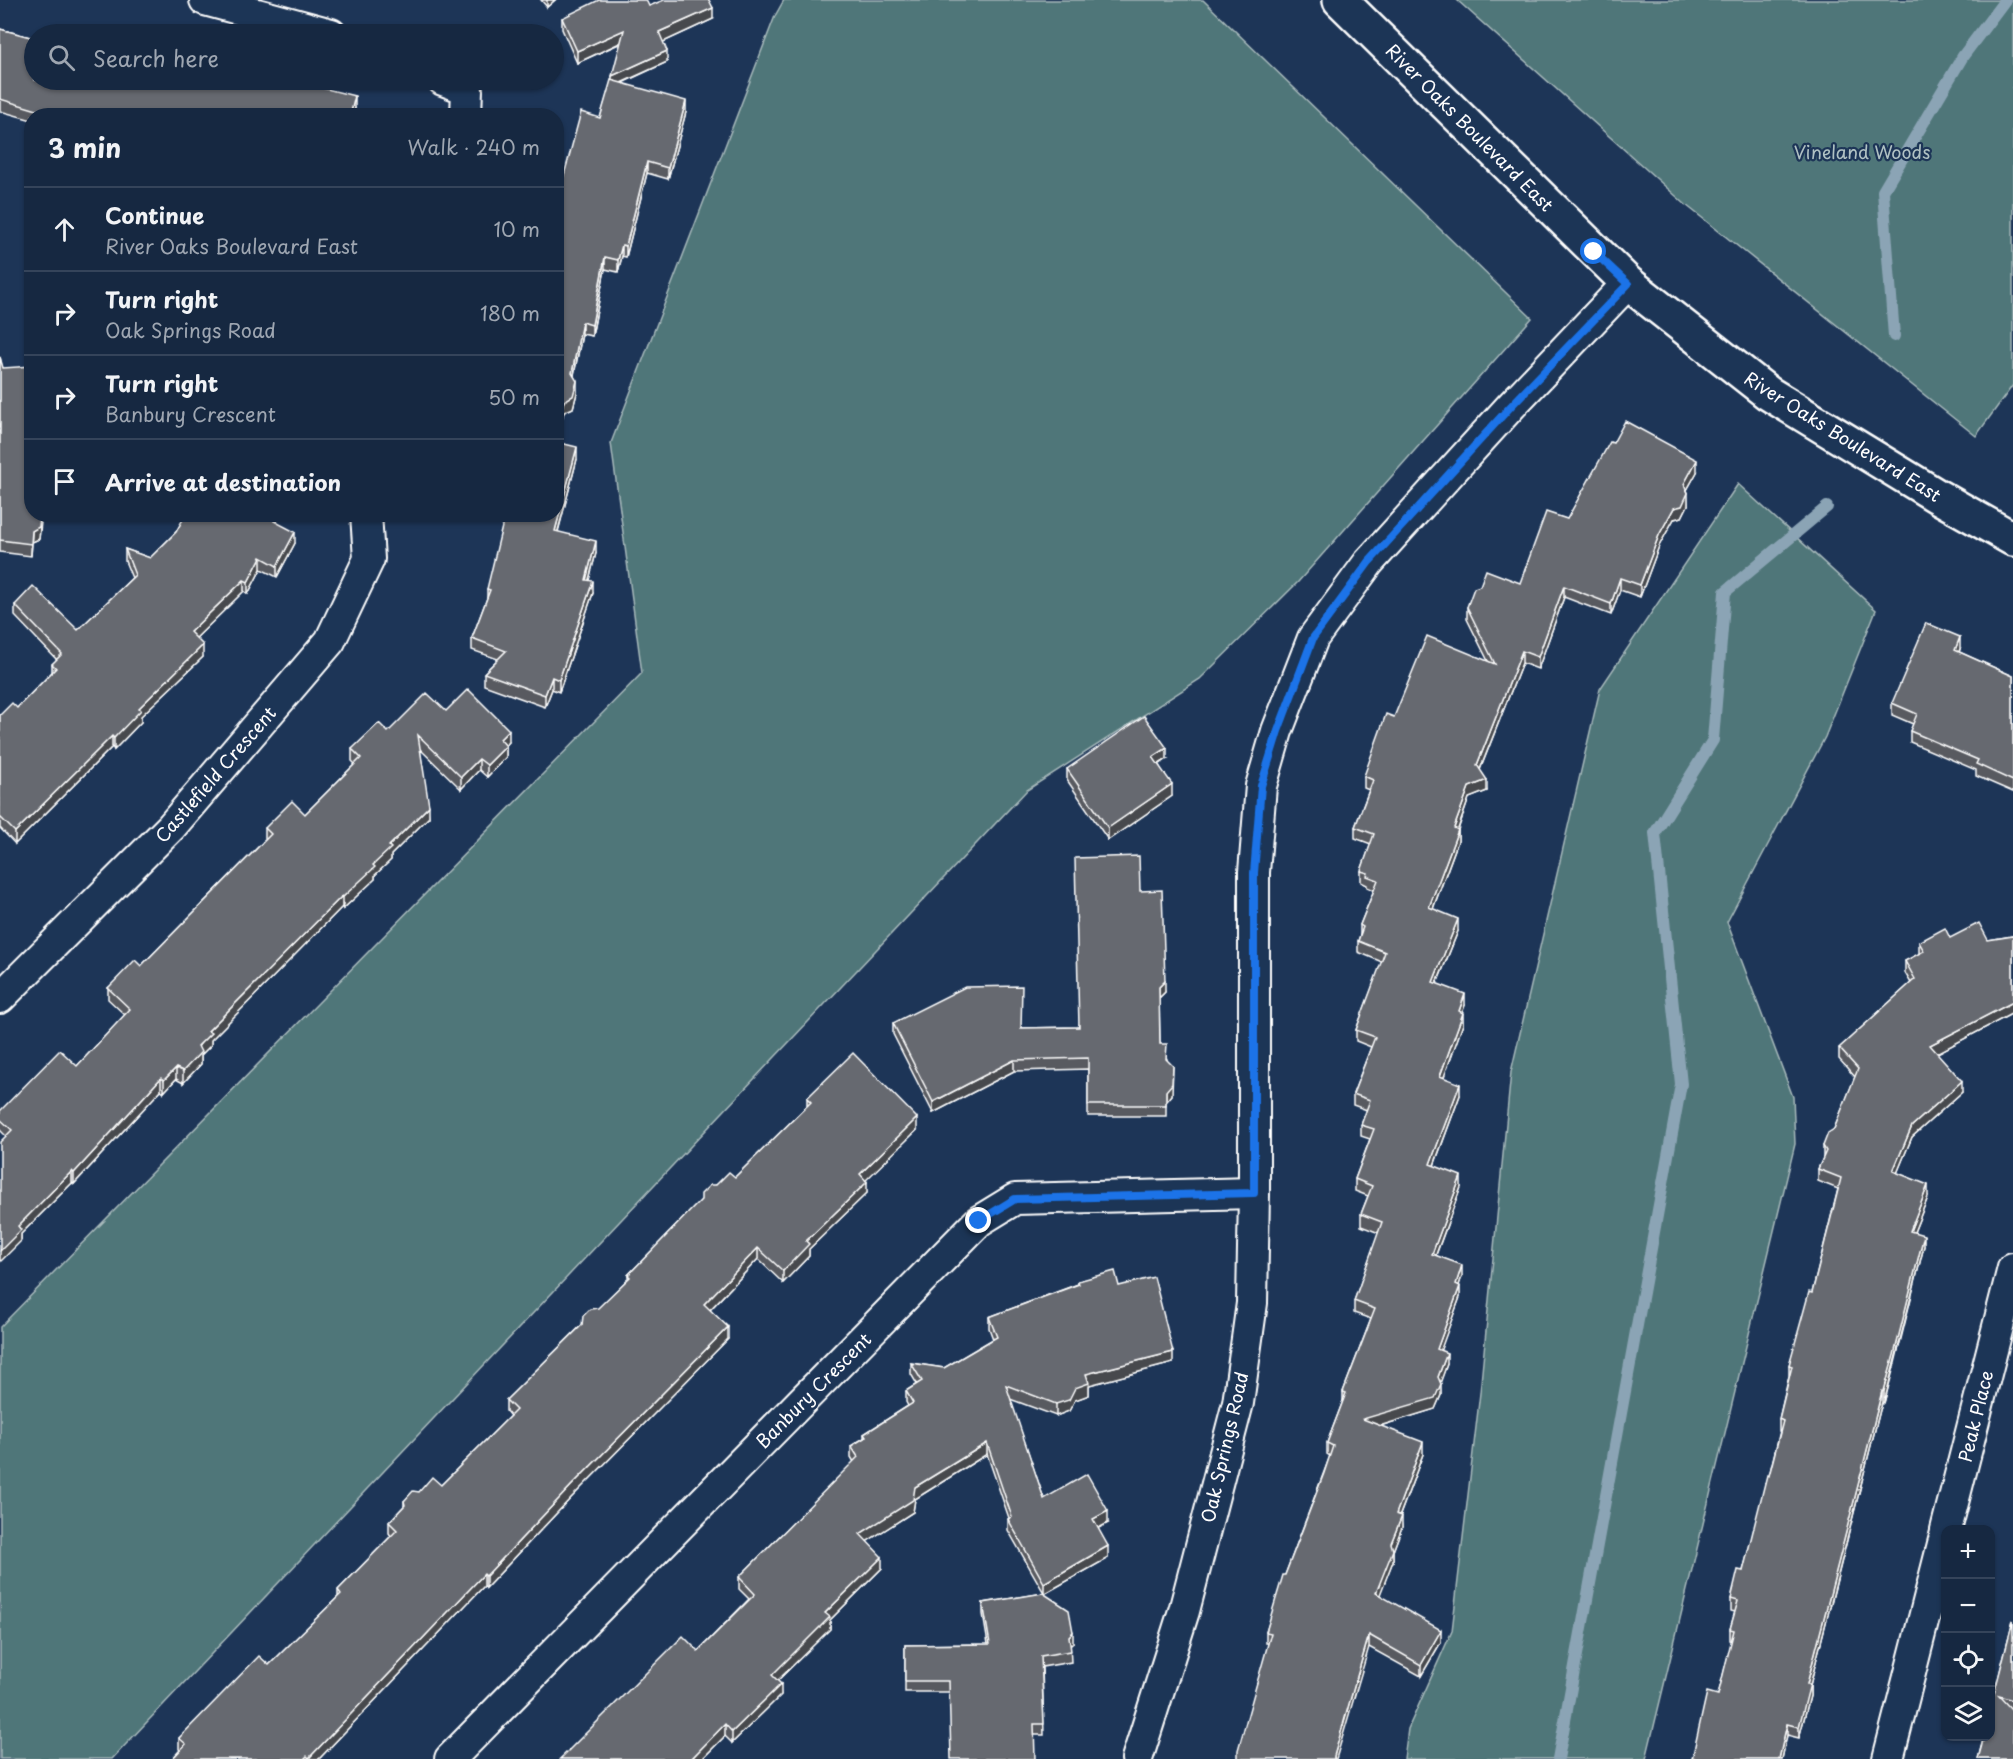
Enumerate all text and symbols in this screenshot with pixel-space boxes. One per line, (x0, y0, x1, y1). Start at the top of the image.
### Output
search box (24, 24, 564, 90)
street label: River Oaks Boulevard East (1380, 37, 1560, 217)
icon: search (45, 41, 78, 74)
text: Search here (93, 41, 219, 74)
text: 3 min (48, 128, 121, 167)
text: Walk · 240 m (407, 132, 540, 162)
park label: Vineland Woods (1794, 138, 1930, 165)
text: Continue (105, 198, 204, 231)
icon: ahead (48, 213, 81, 246)
text: 10 m (493, 214, 540, 244)
text: River Oaks Boulevard East (105, 231, 358, 261)
route start (1580, 238, 1606, 264)
text: Turn right (105, 282, 218, 315)
icon: right (48, 297, 81, 330)
text: 180 m (480, 298, 540, 328)
text: Oak Springs Road (105, 315, 276, 345)
street label: River Oaks Boulevard East (1739, 364, 1947, 508)
text: Turn right (105, 366, 218, 399)
icon: right (48, 381, 81, 414)
text: 50 m (488, 382, 540, 412)
text: Banbury Crescent (105, 399, 276, 429)
icon: arrive (48, 465, 81, 498)
text: Arrive at destination (105, 465, 341, 498)
street label: Castlefield Crescent (148, 700, 282, 848)
route end (965, 1207, 991, 1233)
street label: Banbury Crescent (749, 1326, 877, 1454)
street label: Peak Place (1951, 1367, 1999, 1465)
street label: Oak Springs Road (1194, 1369, 1254, 1525)
map controls (1941, 1525, 1995, 1741)
button: + (1941, 1525, 1995, 1579)
button: − (1941, 1579, 1995, 1633)
button: locate (1941, 1633, 1995, 1687)
button: layers (1941, 1687, 1995, 1741)

